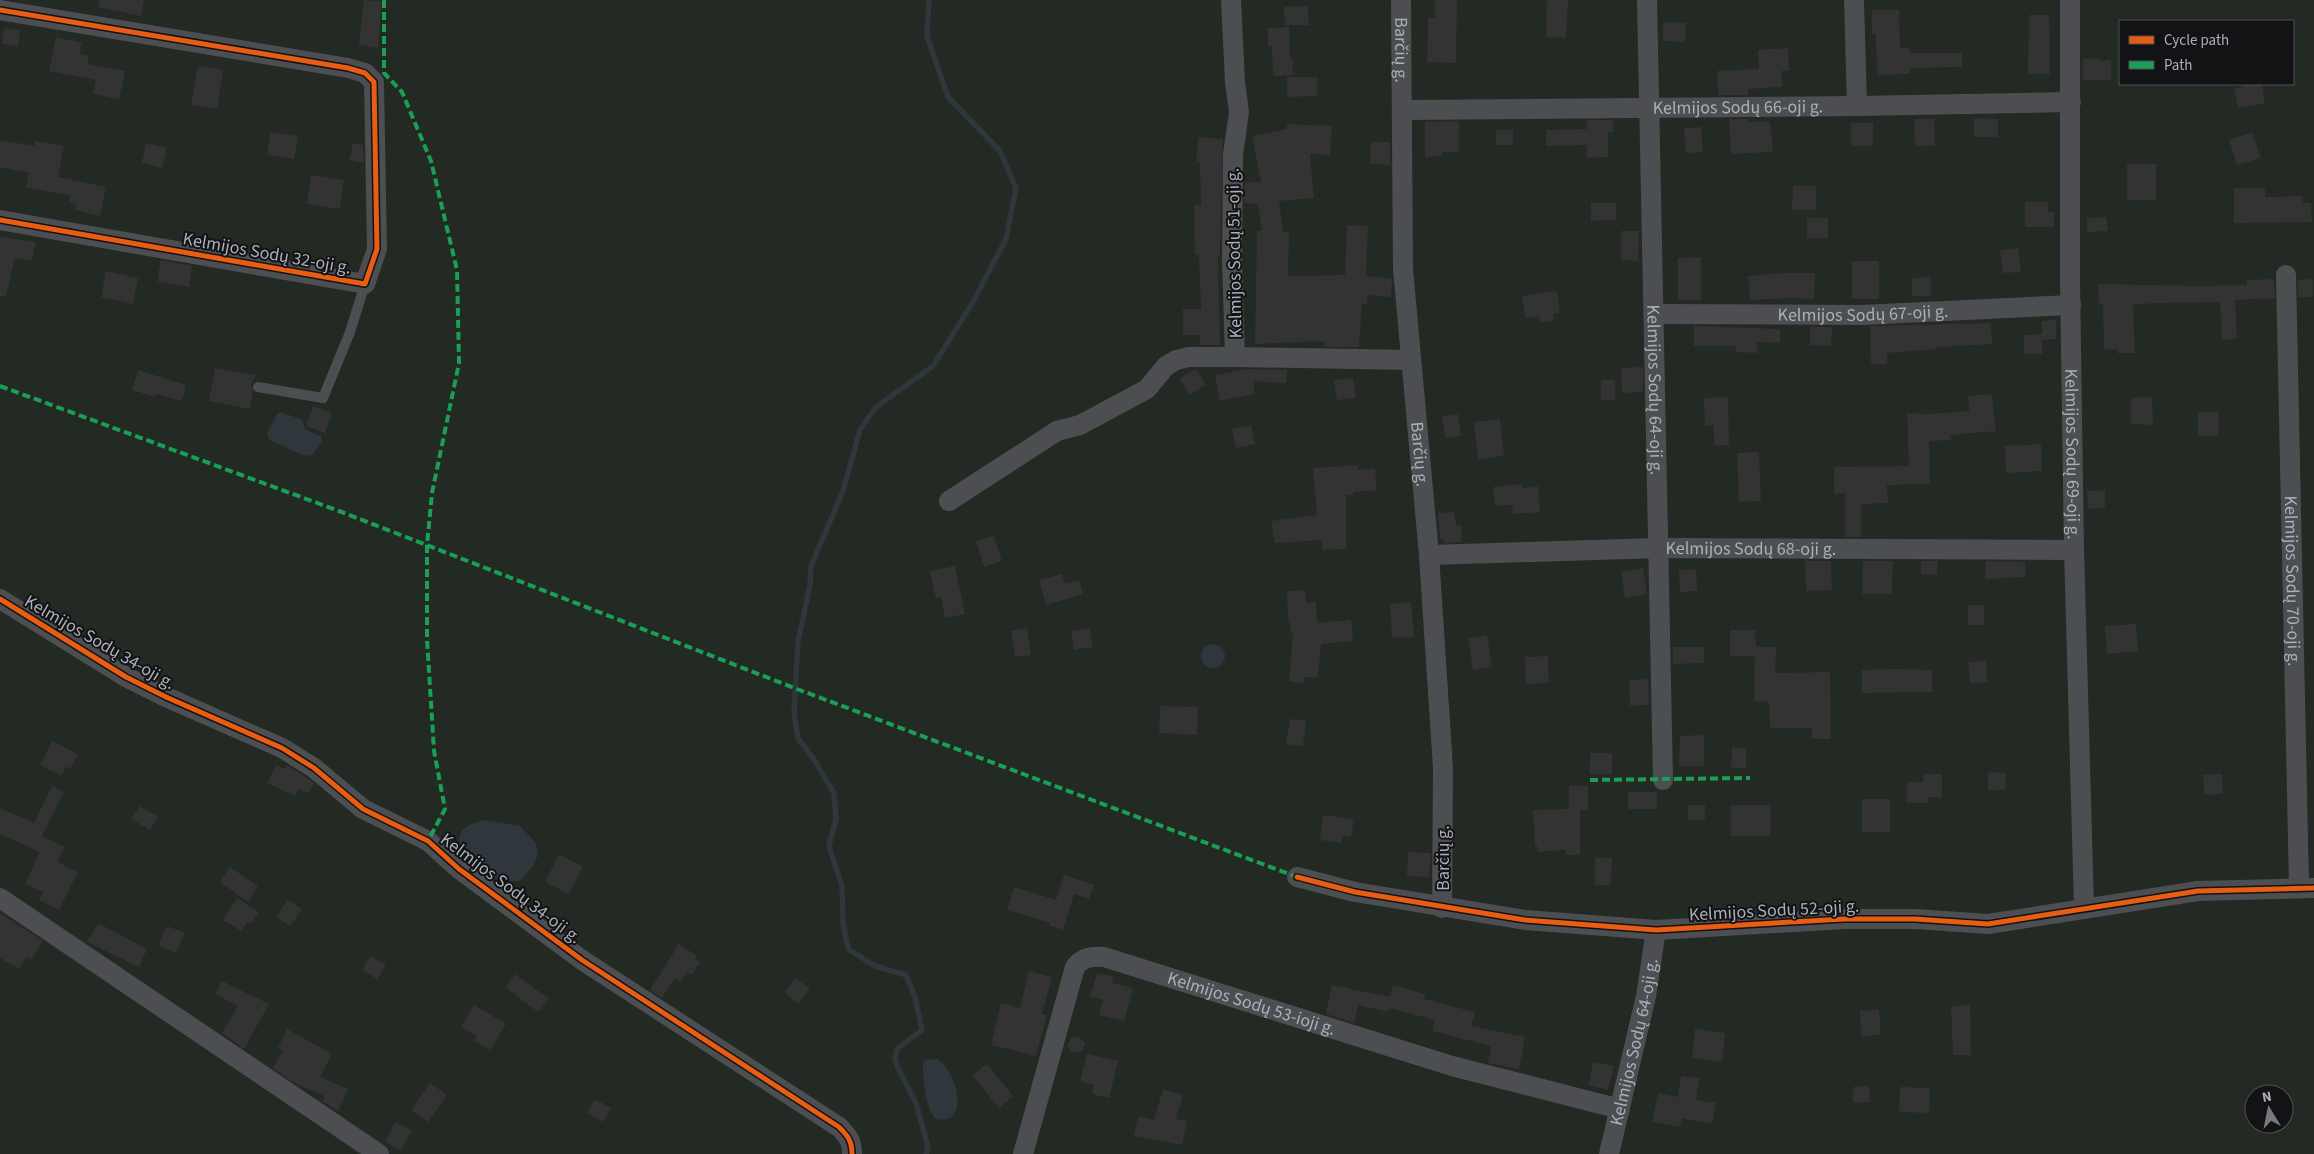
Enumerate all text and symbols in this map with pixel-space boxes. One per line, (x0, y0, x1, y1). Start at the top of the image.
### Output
street label: Barčių g. (1388, 17, 1414, 83)
legend (2119, 20, 2294, 85)
text: Cycle path (2164, 30, 2229, 51)
text: Path (2164, 55, 2192, 76)
street label: Kelmijos Sodų 66-oji g. (1653, 94, 1823, 121)
street label: Kelmijos Sodų 51-oji g. (1221, 168, 1248, 338)
street label: Kelmijos Sodų 32-oji g. (181, 226, 353, 281)
street label: Kelmijos Sodų 67-oji g. (1778, 299, 1949, 328)
street label: Kelmijos Sodų 64-oji g. (1640, 304, 1669, 476)
street label: Kelmijos Sodų 69-oji g. (2058, 368, 2086, 540)
street label: Barčių g. (1404, 421, 1435, 488)
street label: Kelmijos Sodų 70-oji g. (2278, 495, 2306, 667)
street label: Kelmijos Sodų 68-oji g. (1665, 536, 1836, 562)
street label: Kelmijos Sodų 34-oji g. (20, 589, 180, 696)
street label: Barčių g. (1431, 825, 1456, 891)
street label: Kelmijos Sodų 34-oji g. (435, 827, 586, 950)
street label: Kelmijos Sodų 52-oji g. (1688, 894, 1860, 927)
street label: Kelmijos Sodų 64-oji g. (1604, 957, 1665, 1128)
street label: Kelmijos Sodų 53-ioji g. (1164, 966, 1339, 1042)
north arrow (2244, 1084, 2294, 1134)
text: N (2261, 1087, 2273, 1108)

